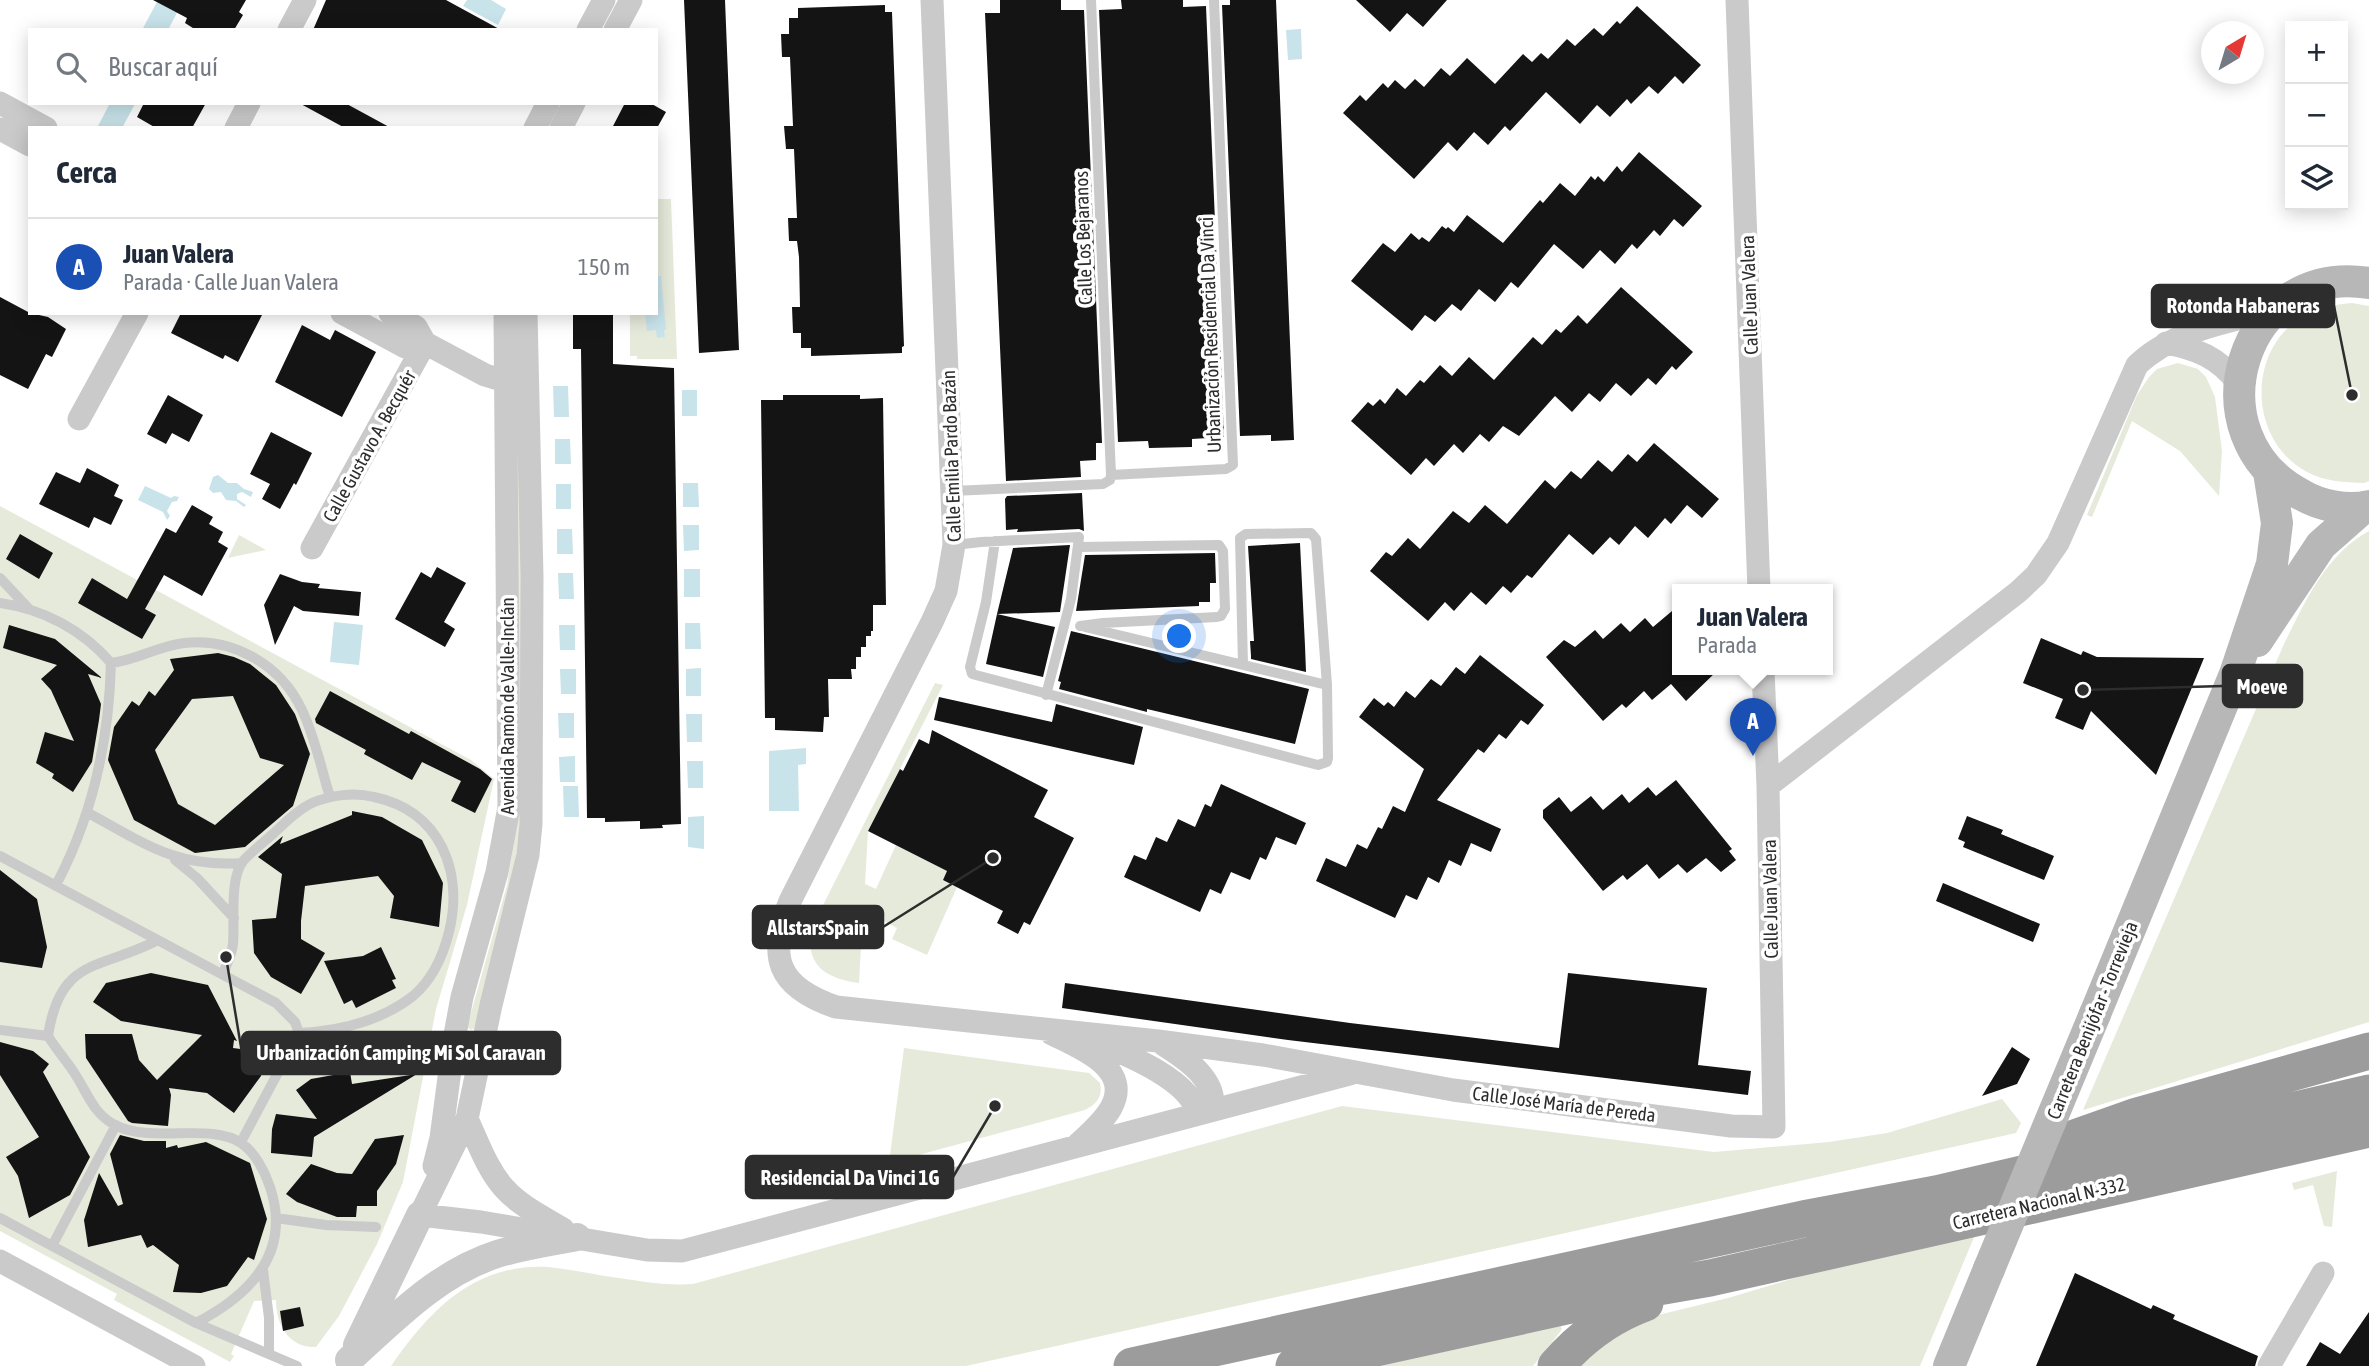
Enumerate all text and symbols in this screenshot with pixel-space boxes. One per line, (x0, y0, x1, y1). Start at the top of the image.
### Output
north arrow (2201, 21, 2264, 84)
map controls (2285, 21, 2348, 210)
button: + (2285, 21, 2348, 84)
search box (28, 28, 658, 105)
icon: search (52, 48, 90, 86)
text: Buscar aquí (108, 52, 218, 82)
button: − (2285, 84, 2348, 147)
button: layers (2285, 147, 2348, 210)
text: Cerca (56, 155, 117, 189)
street label: Calle Los Bejaranos (1070, 170, 1096, 305)
street label: Urbanización Residencial Da Vinci (1195, 217, 1225, 453)
street label: Calle Juan Valera (1736, 235, 1762, 355)
text: Juan Valera (123, 239, 234, 269)
text: A (73, 254, 85, 280)
text: 150 m (578, 254, 630, 280)
text: Parada · Calle Juan Valera (123, 269, 339, 295)
callout: Rotonda Habaneras (2152, 285, 2334, 327)
text: Rotonda Habaneras (2166, 293, 2320, 317)
street label: Calle Gustavo A. Becquér (318, 366, 420, 526)
street label: Calle Emilia Pardo Bazán (937, 370, 965, 542)
popup (1672, 584, 1833, 675)
street label: Avenida Ramón de Valle-Inclán (496, 597, 518, 815)
text: Juan Valera (1697, 602, 1808, 632)
your location (1162, 619, 1196, 653)
text: Parada (1697, 632, 1757, 658)
callout: Moeve (2223, 665, 2302, 707)
text: Moeve (2236, 674, 2288, 698)
pin: A (1730, 698, 1776, 756)
street label: Calle Juan Valera (1758, 839, 1782, 959)
callout: AllstarsSpain (753, 906, 883, 948)
text: AllstarsSpain (766, 915, 869, 939)
street label: Carretera Benijófar - Torrevieja (2042, 918, 2142, 1122)
callout: Urbanización Camping Mi Sol Caravan (242, 1032, 560, 1074)
text: Urbanización Camping Mi Sol Caravan (256, 1040, 546, 1064)
street label: Calle José María de Pereda (1471, 1082, 1657, 1126)
callout: Residencial Da Vinci 1G (746, 1156, 953, 1198)
text: Residencial Da Vinci 1G (761, 1165, 939, 1189)
street label: Carretera Nacional N-332 (1950, 1172, 2128, 1234)

